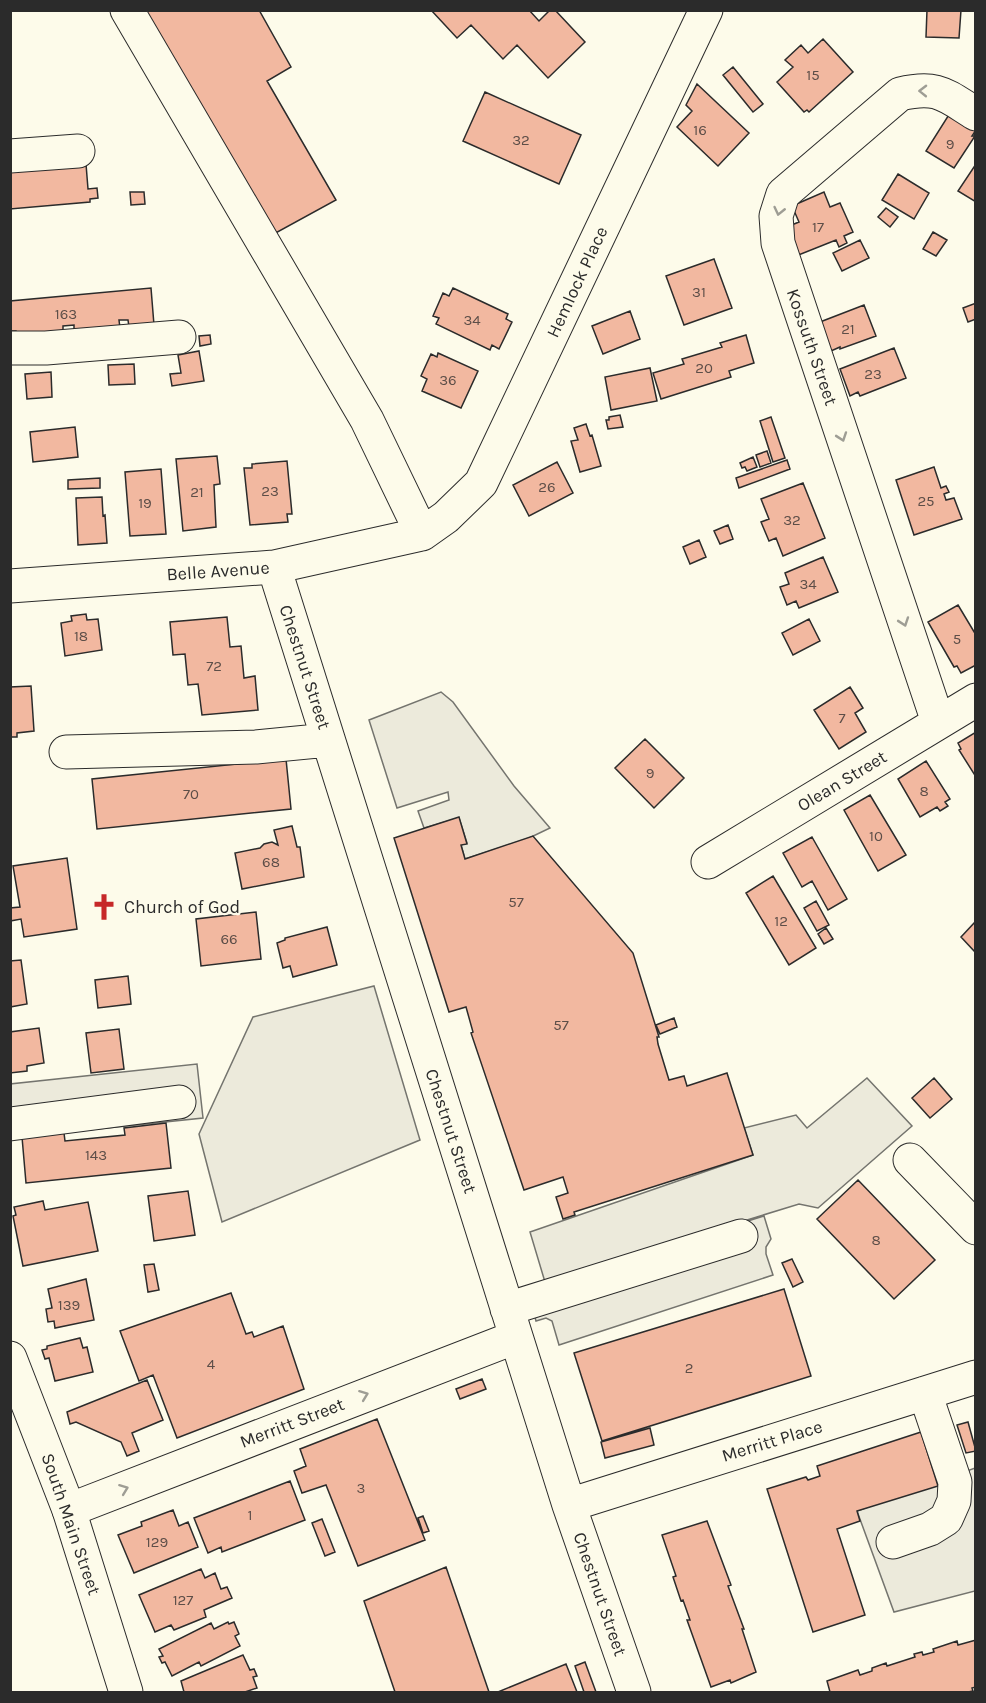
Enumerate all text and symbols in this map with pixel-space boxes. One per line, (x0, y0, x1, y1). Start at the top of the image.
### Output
house number: 15 (806, 66, 820, 84)
one-way arrow (919, 85, 928, 98)
house number: 16 (693, 121, 707, 139)
house number: 32 (512, 131, 530, 149)
house number: 9 (946, 135, 954, 153)
one-way arrow (773, 206, 786, 216)
house number: 17 (812, 218, 824, 236)
street label: Hemlock Place (542, 223, 612, 341)
house number: 31 (692, 283, 706, 301)
street label: Kossuth Street (782, 286, 842, 408)
house number: 163 (55, 305, 77, 323)
house number: 34 (463, 311, 481, 329)
house number: 21 (841, 320, 855, 338)
house number: 20 (695, 359, 713, 377)
house number: 23 (864, 365, 882, 383)
house number: 36 (439, 371, 457, 389)
one-way arrow (835, 431, 848, 442)
house number: 26 (538, 478, 556, 496)
house number: 23 (261, 482, 279, 500)
house number: 21 (190, 483, 204, 501)
house number: 25 (917, 492, 935, 510)
house number: 19 (138, 494, 152, 512)
house number: 32 (783, 511, 801, 529)
street label: Belle Avenue (166, 556, 270, 586)
house number: 34 (799, 575, 817, 593)
street label: Chestnut Street (275, 602, 336, 732)
one-way arrow (897, 616, 910, 627)
house number: 18 (74, 627, 88, 645)
house number: 5 (953, 630, 961, 648)
house number: 72 (206, 657, 222, 675)
house number: 7 (838, 709, 846, 727)
street label: Olean Street (793, 746, 891, 816)
house number: 9 (646, 764, 654, 782)
house number: 8 (919, 782, 929, 800)
house number: 70 (183, 785, 199, 803)
house number: 10 (869, 827, 883, 845)
house number: 68 (262, 853, 280, 871)
church icon: Church of God (89, 892, 119, 922)
house number: 57 (508, 893, 524, 911)
place label: Church of God (124, 896, 240, 918)
house number: 12 (774, 912, 788, 930)
house number: 66 (220, 930, 238, 948)
house number: 57 (553, 1016, 569, 1034)
street label: Chestnut Street (421, 1066, 482, 1196)
house number: 143 (85, 1146, 107, 1164)
house number: 8 (871, 1231, 881, 1249)
house number: 139 (58, 1296, 80, 1314)
house number: 4 (207, 1355, 216, 1373)
house number: 2 (685, 1359, 693, 1377)
one-way arrow (358, 1390, 369, 1403)
street label: Merritt Street (237, 1393, 348, 1453)
street label: Merritt Place (719, 1415, 825, 1467)
street label: South Main Street (36, 1450, 106, 1598)
house number: 3 (357, 1479, 365, 1497)
one-way arrow (117, 1484, 128, 1496)
house number: 1 (248, 1506, 252, 1524)
street label: Chestnut Street (569, 1529, 632, 1659)
house number: 129 (146, 1533, 168, 1551)
house number: 127 (173, 1591, 193, 1609)

